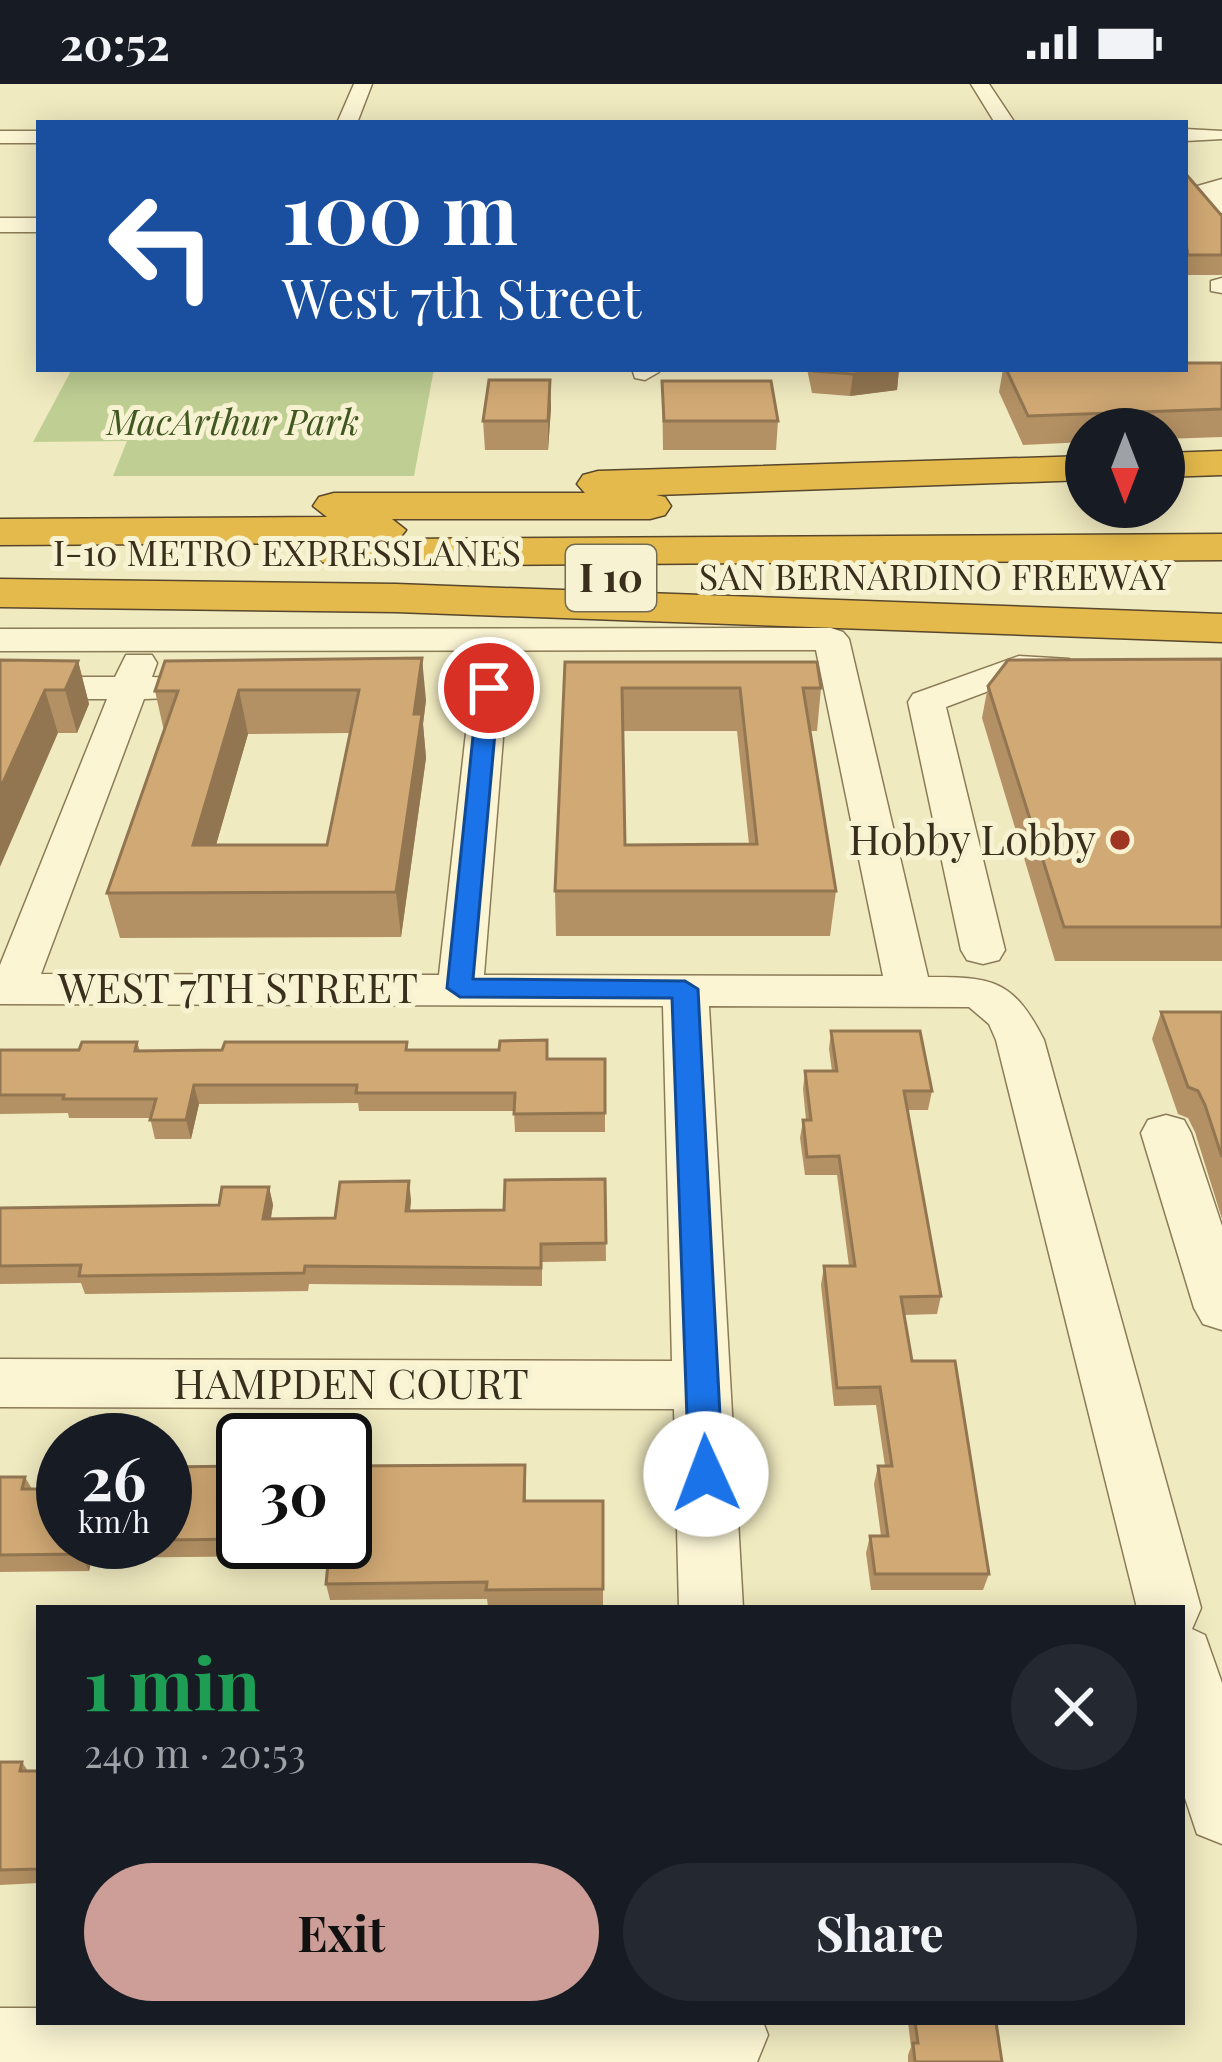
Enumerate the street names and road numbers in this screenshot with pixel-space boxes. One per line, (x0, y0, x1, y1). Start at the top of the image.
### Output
street label: I-10 METRO EXPRESSLANES (53, 527, 521, 575)
road number: I 10 (566, 545, 656, 611)
street label: SAN BERNARDINO FREEWAY (699, 551, 1172, 599)
street label: WEST 7TH STREET (57, 958, 418, 1014)
street label: HAMPDEN COURT (173, 1354, 529, 1410)

